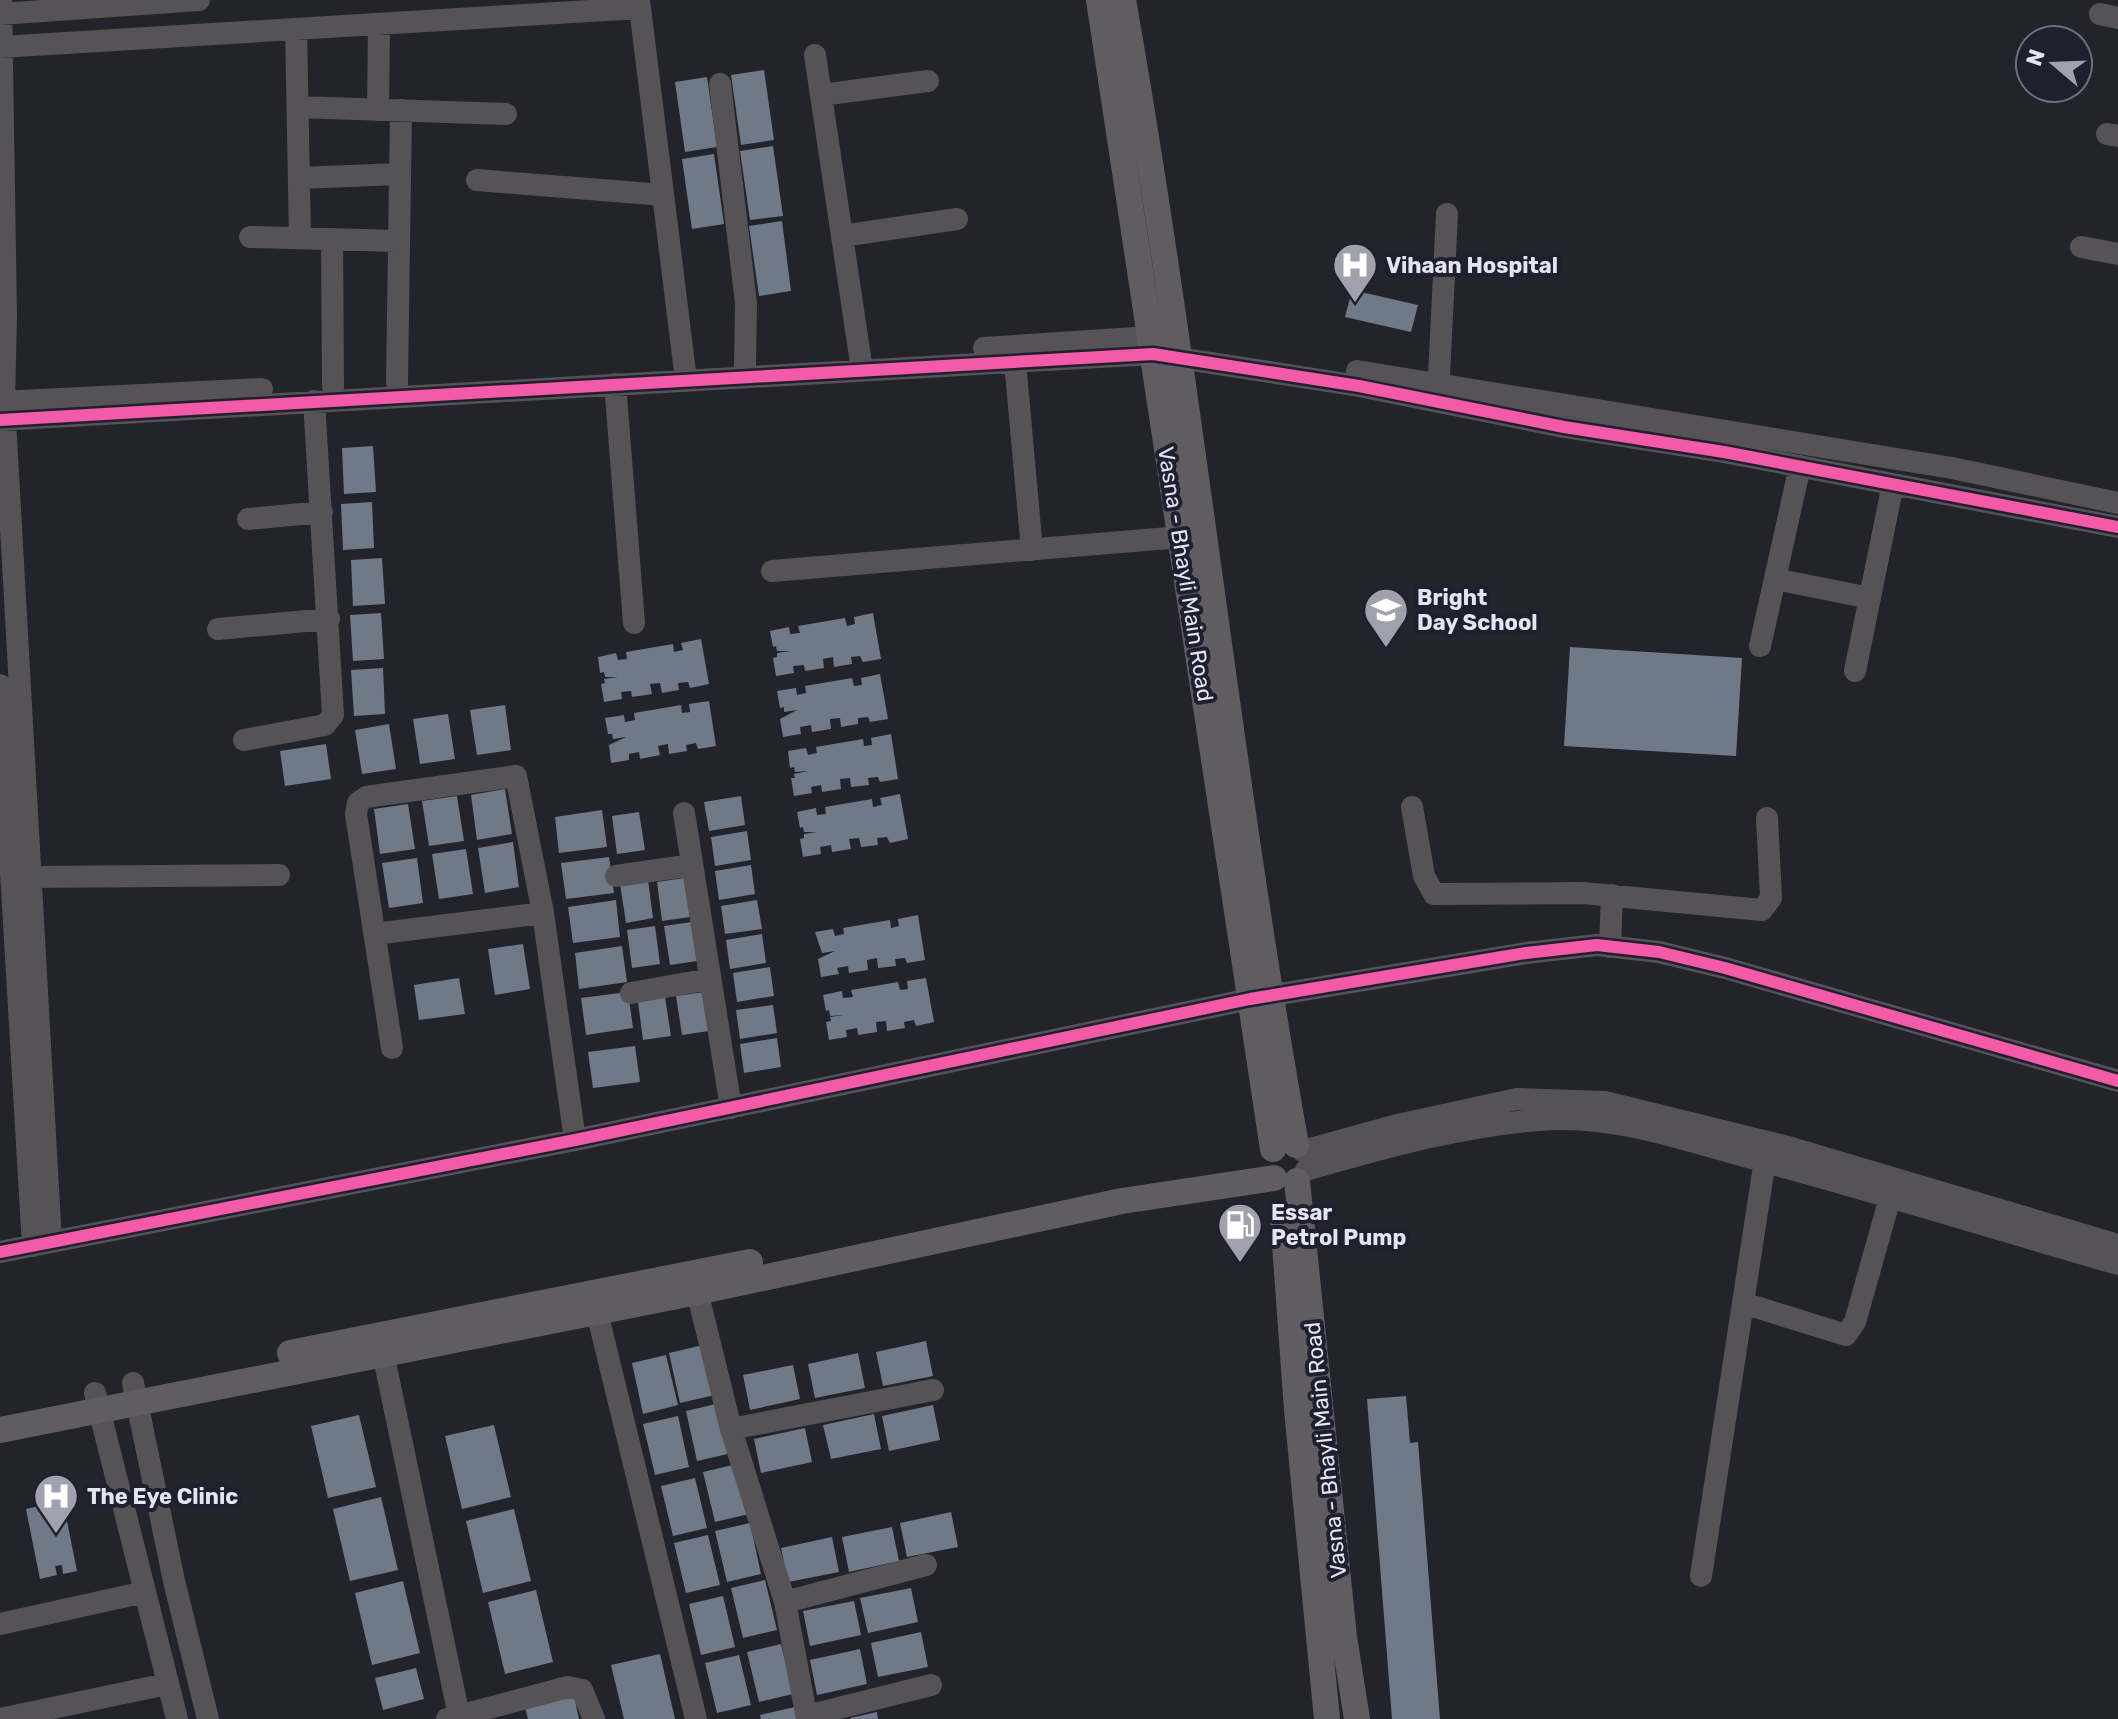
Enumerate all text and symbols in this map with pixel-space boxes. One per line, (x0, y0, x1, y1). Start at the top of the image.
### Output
north arrow (2014, 24, 2094, 104)
text: N (2020, 46, 2051, 70)
hospital icon: Vihaan Hospital (1331, 241, 1379, 304)
place label: Vihaan Hospital (1386, 252, 1558, 279)
street label: Vasna - Bhayli Main Road (1152, 445, 1219, 703)
place label: Bright Day School (1417, 584, 1538, 636)
school or university icon: Bright Day School (1362, 586, 1410, 649)
place label: Essar Petrol Pump (1271, 1199, 1406, 1251)
fuel station icon: Essar Petrol Pump (1216, 1201, 1264, 1264)
street label: Vasna - Bhayli Main Road (1299, 1321, 1352, 1579)
hospital icon: The Eye Clinic (32, 1472, 80, 1535)
place label: The Eye Clinic (87, 1483, 238, 1510)

